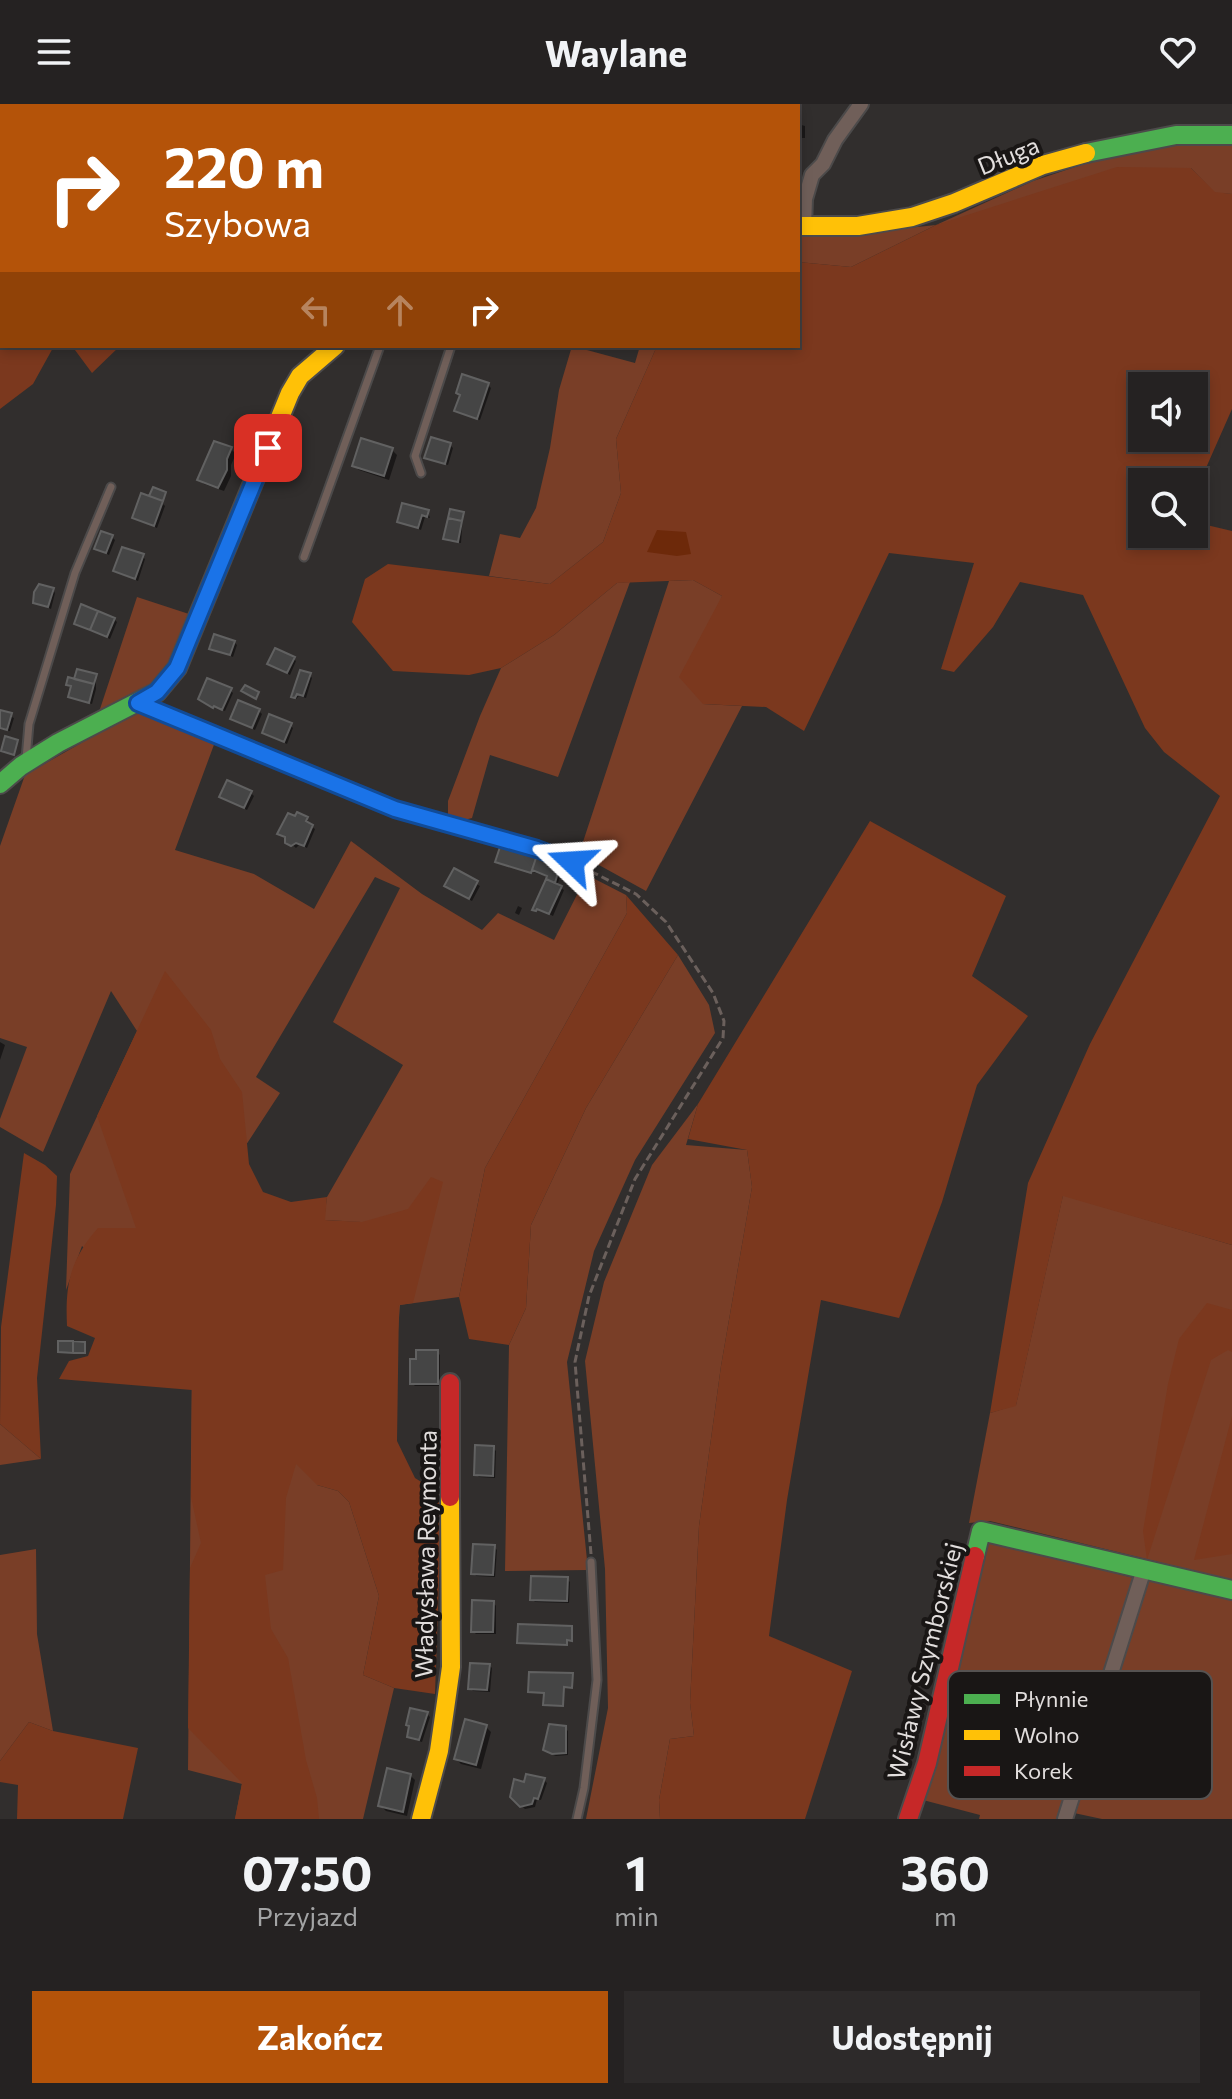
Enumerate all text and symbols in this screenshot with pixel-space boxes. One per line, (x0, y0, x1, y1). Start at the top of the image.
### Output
icon: menu (32, 30, 76, 74)
text: Waylane (545, 30, 687, 74)
icon: heart (1156, 30, 1200, 74)
street label: Długa (973, 130, 1043, 180)
text: 220 m (164, 131, 324, 200)
icon: right (32, 136, 136, 240)
text: Szybowa (164, 200, 311, 244)
icon: left (294, 288, 338, 332)
icon: ahead (378, 288, 422, 332)
icon: right (462, 288, 506, 332)
map controls (1128, 372, 1208, 548)
button: sound (1128, 372, 1208, 452)
pin (234, 414, 302, 482)
icon: arrive (246, 426, 290, 470)
button: search (1128, 468, 1208, 548)
position arrow (530, 820, 614, 904)
street label: Władysława Reymonta (408, 1430, 442, 1678)
street label: Wisławy Szymborskiej (881, 1539, 967, 1783)
legend (948, 1671, 1212, 1799)
text: Płynnie (1014, 1685, 1088, 1712)
text: Wolno (1014, 1721, 1079, 1748)
text: Korek (1014, 1757, 1073, 1784)
text: 07:50 (242, 1842, 372, 1901)
text: 1 (626, 1842, 647, 1901)
text: 360 (901, 1842, 990, 1901)
text: Przyjazd (257, 1900, 358, 1931)
text: min (614, 1900, 659, 1931)
text: m (934, 1900, 957, 1931)
button: Zakończ (32, 1991, 608, 2083)
button: Udostępnij (624, 1991, 1200, 2083)

